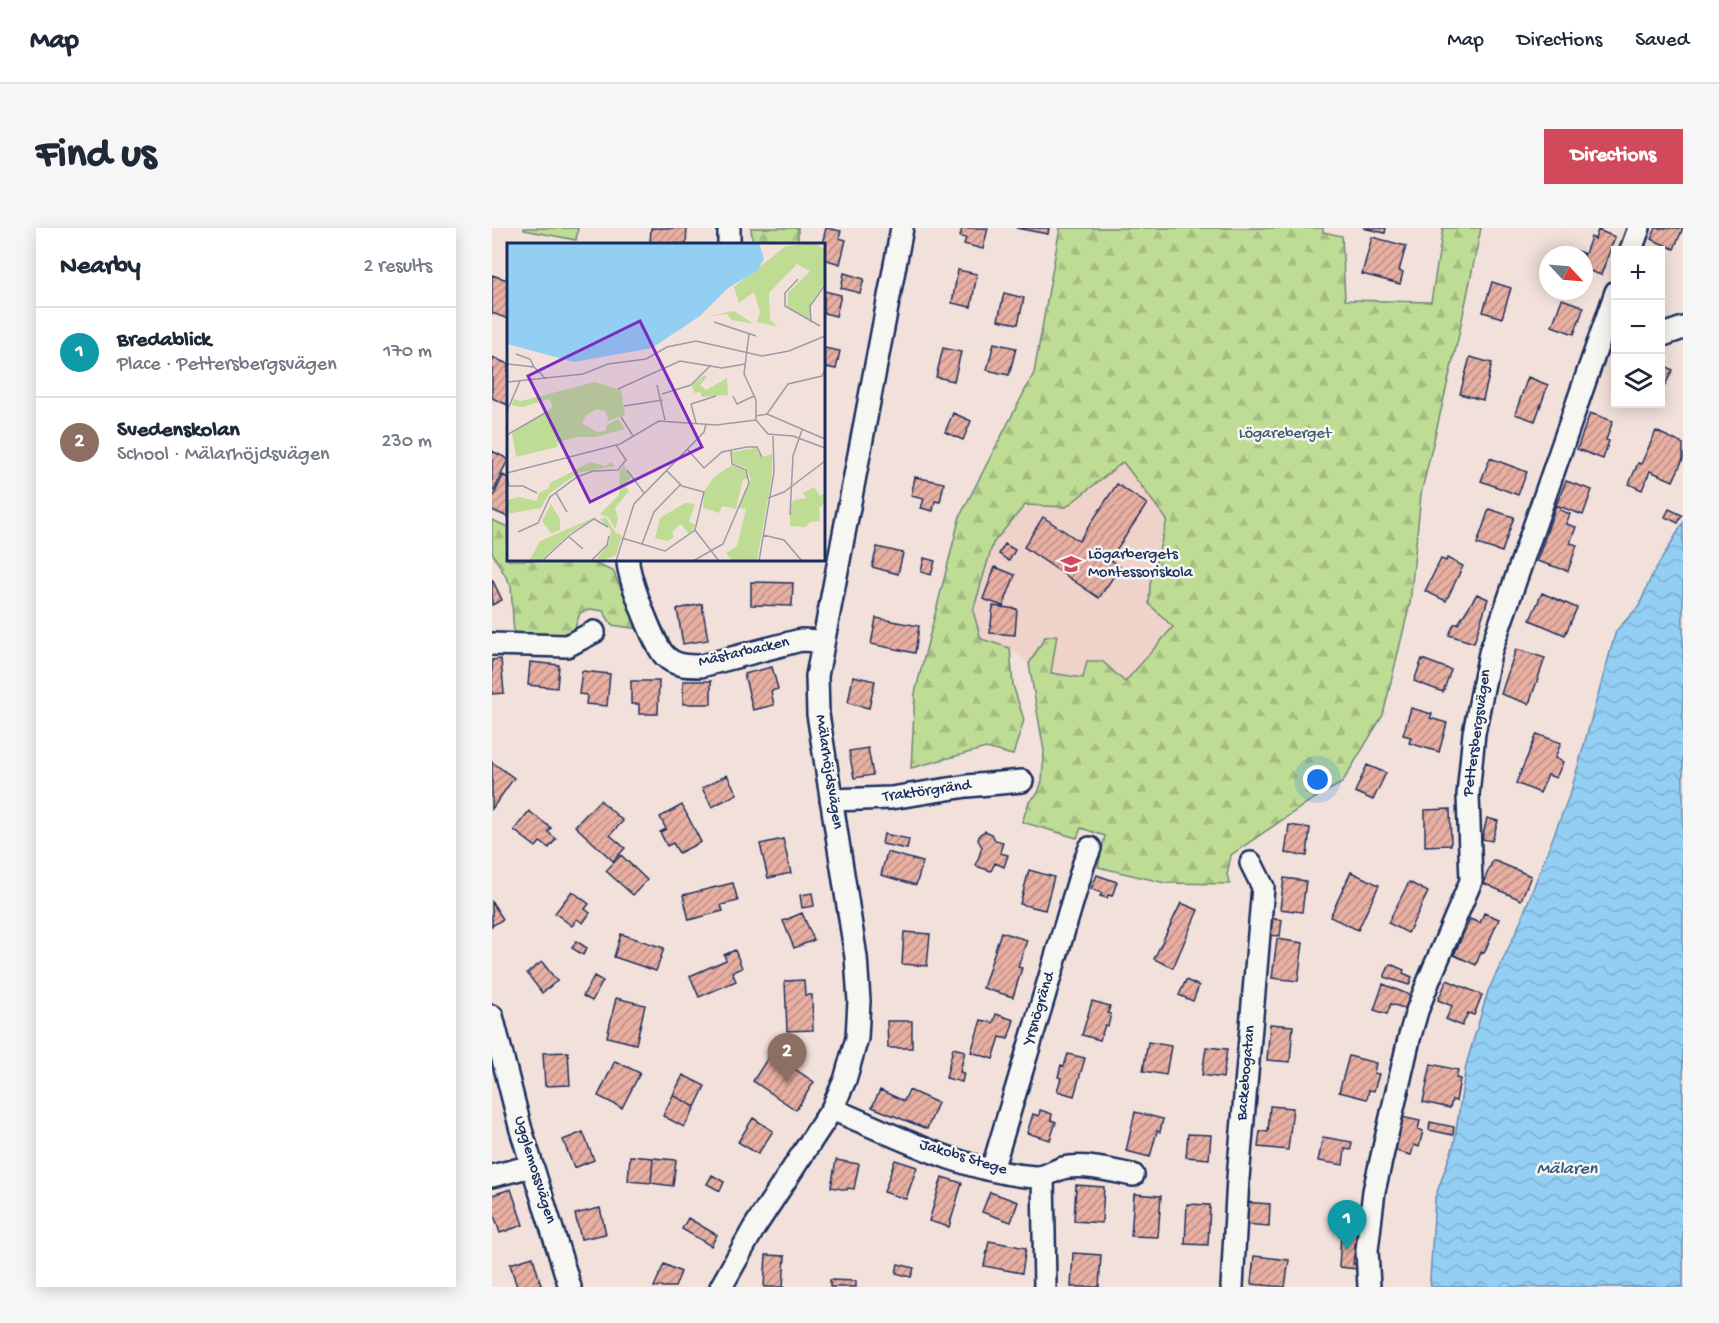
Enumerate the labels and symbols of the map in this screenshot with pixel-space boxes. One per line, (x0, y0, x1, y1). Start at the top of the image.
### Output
inset map (507, 243, 825, 561)
north arrow (1539, 246, 1593, 300)
park label: Lögareberget (1239, 425, 1333, 444)
place label: Lögarbergets Montessoriskola (1088, 546, 1194, 583)
school or university icon: Lögarbergets Montessoriskola (1059, 552, 1083, 576)
street label: Mästarbacken (697, 633, 792, 673)
street label: Pettersbergsvägen (1460, 668, 1496, 799)
street label: Mälarhöjdsvägen (810, 713, 847, 831)
your location (1303, 765, 1332, 794)
street label: Traktörgränd (881, 776, 974, 808)
street label: Yrsnögränd (1019, 969, 1061, 1050)
street label: Backebogatan (1233, 1024, 1261, 1122)
pin: 2 (768, 1034, 806, 1083)
street label: Ugglemossvägen (509, 1114, 560, 1227)
street label: Jakobs Stege (917, 1136, 1010, 1181)
water label: Mälaren (1537, 1159, 1598, 1180)
pin: 1 (1328, 1200, 1366, 1250)

